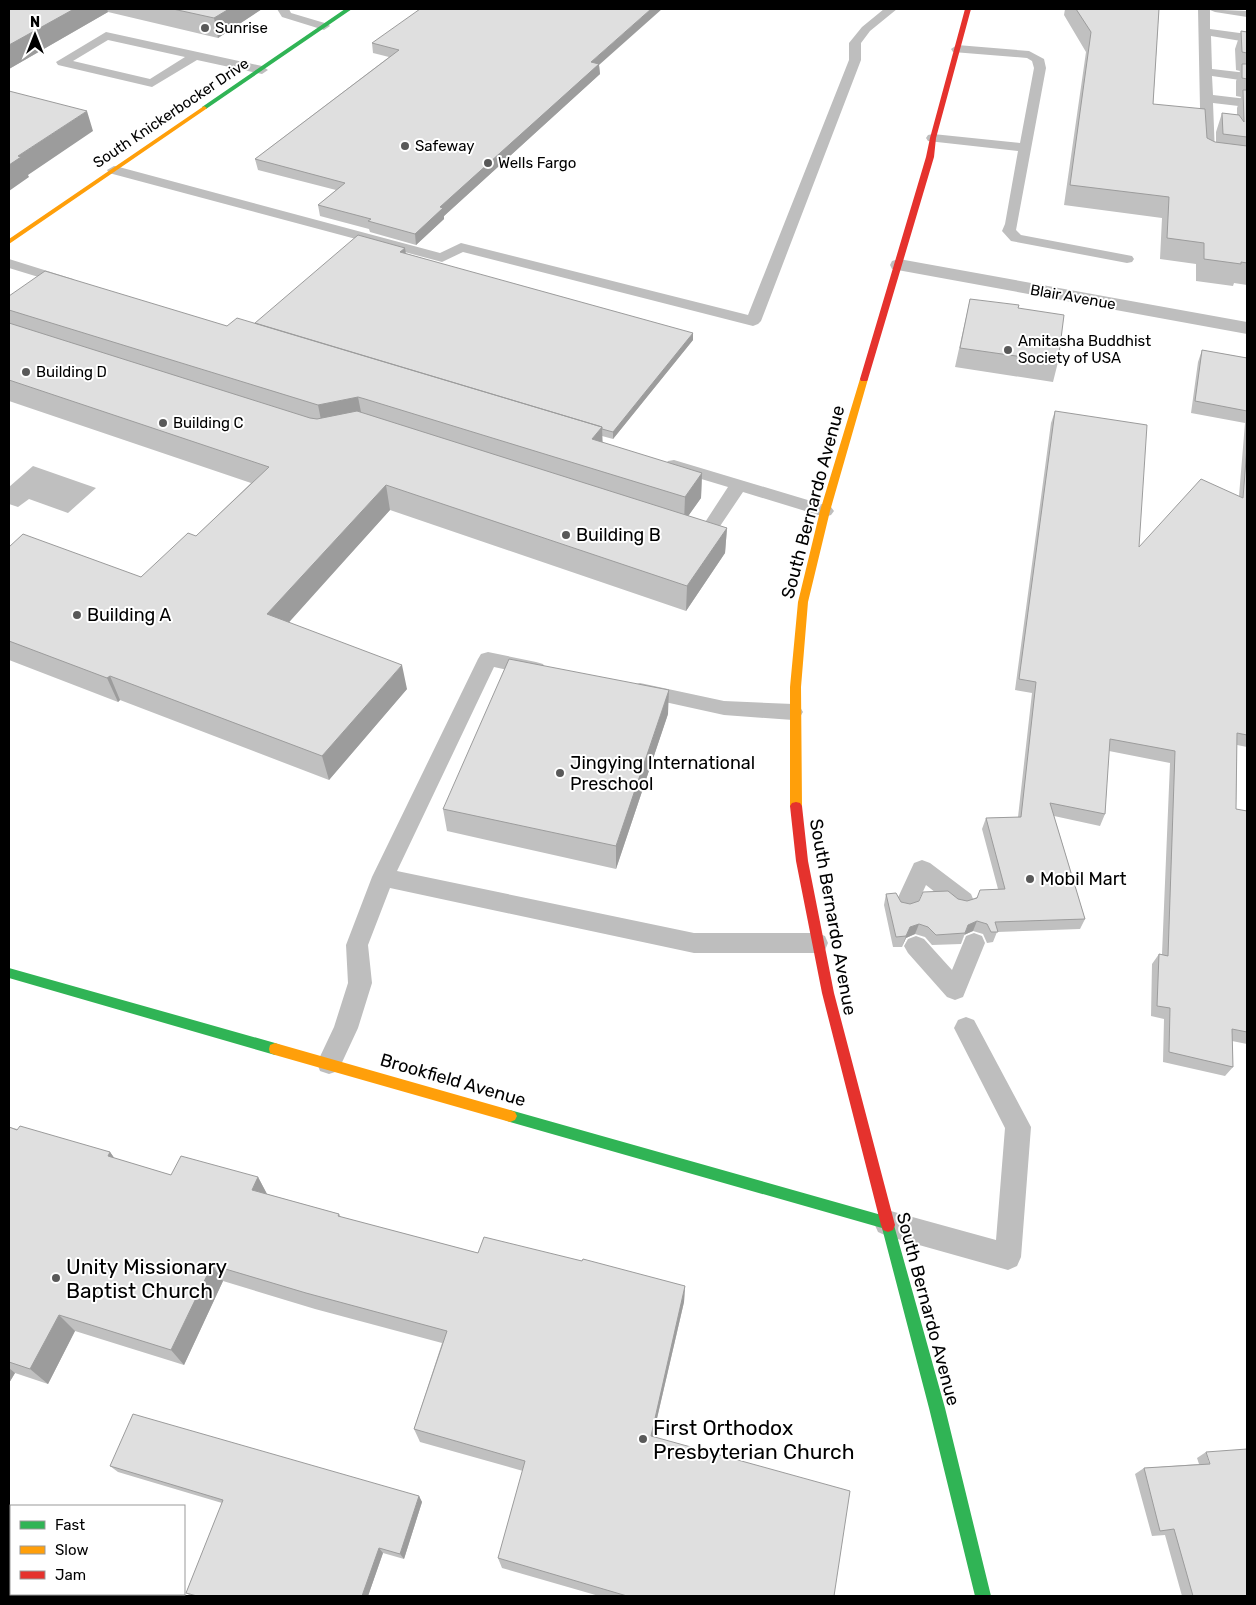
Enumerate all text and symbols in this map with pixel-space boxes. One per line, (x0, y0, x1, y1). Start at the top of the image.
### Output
north arrow (10, 10, 60, 60)
text: N (30, 14, 40, 31)
place label: Sunrise (215, 19, 268, 37)
marker: Sunrise (199, 22, 211, 34)
street label: South Knickerbocker Drive (90, 54, 252, 172)
place label: Safeway (415, 137, 475, 155)
marker: Safeway (399, 140, 411, 152)
place label: Wells Fargo (498, 154, 576, 172)
marker: Wells Fargo (482, 157, 494, 169)
street label: Blair Avenue (1029, 281, 1117, 313)
place label: Amitasha Buddhist Society of USA (1018, 332, 1151, 367)
marker: Amitasha Buddhist Society of USA (1002, 344, 1014, 356)
place label: Building D (36, 363, 107, 381)
marker: Building D (20, 366, 32, 378)
street label: South Bernardo Avenue (777, 403, 849, 601)
place label: Building C (173, 414, 244, 432)
marker: Building C (157, 417, 169, 429)
place label: Building B (576, 524, 661, 546)
marker: Building B (560, 529, 572, 541)
place label: Building A (87, 604, 171, 626)
marker: Building A (71, 609, 83, 621)
place label: Jingying International Preschool (570, 752, 755, 795)
marker: Jingying International Preschool (554, 767, 566, 779)
street label: South Bernardo Avenue (805, 817, 861, 1017)
place label: Mobil Mart (1040, 868, 1127, 890)
marker: Mobil Mart (1024, 873, 1036, 885)
street label: Brookfield Avenue (378, 1049, 528, 1111)
street label: South Bernardo Avenue (892, 1210, 964, 1408)
place label: Unity Missionary Baptist Church (66, 1254, 228, 1303)
marker: Unity Missionary Baptist Church (50, 1272, 62, 1284)
place label: First Orthodox Presbyterian Church (653, 1415, 854, 1464)
marker: First Orthodox Presbyterian Church (637, 1433, 649, 1445)
legend (10, 1505, 185, 1595)
text: Fast (55, 1516, 85, 1534)
text: Slow (55, 1541, 88, 1559)
text: Jam (55, 1566, 86, 1584)

